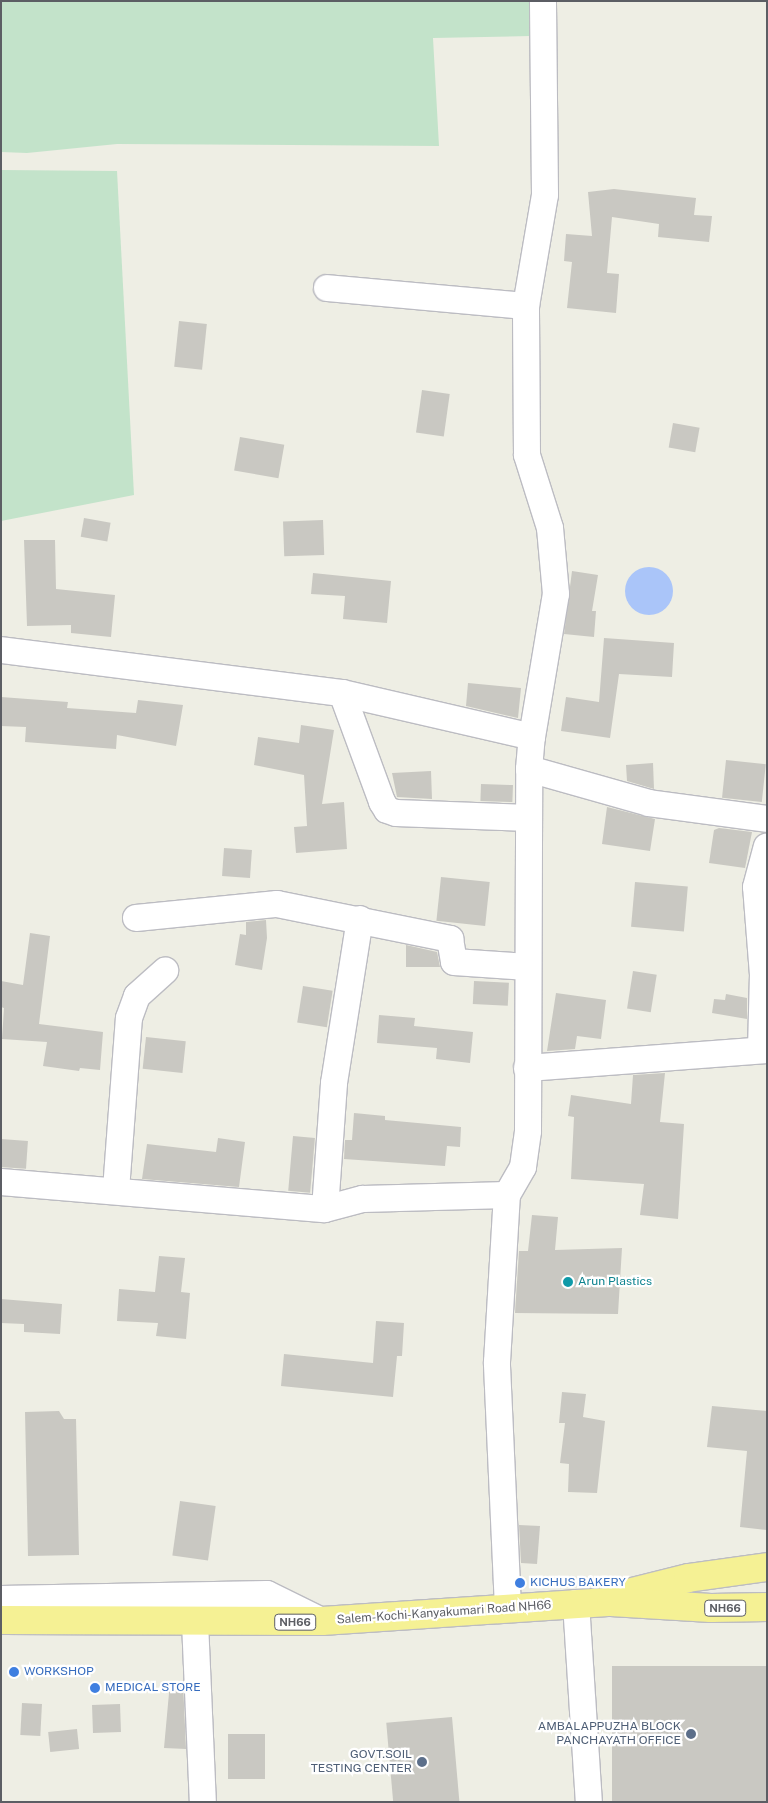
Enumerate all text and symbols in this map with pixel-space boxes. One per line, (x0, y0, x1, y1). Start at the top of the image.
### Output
place label: Arun Plastics (578, 1275, 652, 1289)
marker: Arun Plastics (562, 1276, 574, 1288)
place label: KICHUS BAKERY (530, 1576, 626, 1590)
marker: KICHUS BAKERY (514, 1577, 526, 1589)
street label: Salem-Kochi-Kanyakumari Road NH66 (336, 1598, 552, 1628)
road number: NH66 (704, 1600, 746, 1616)
road number: NH66 (274, 1614, 316, 1630)
place label: WORKSHOP (24, 1665, 94, 1679)
marker: WORKSHOP (8, 1666, 20, 1678)
place label: MEDICAL STORE (105, 1681, 201, 1695)
marker: MEDICAL STORE (89, 1682, 101, 1694)
place label: AMBALAPPUZHA BLOCK PANCHAYATH OFFICE (538, 1720, 681, 1748)
marker: AMBALAPPUZHA BLOCK PANCHAYATH OFFICE (685, 1728, 697, 1740)
place label: GOVT.SOIL TESTING CENTER (311, 1748, 412, 1776)
marker: GOVT.SOIL TESTING CENTER (416, 1756, 428, 1768)

